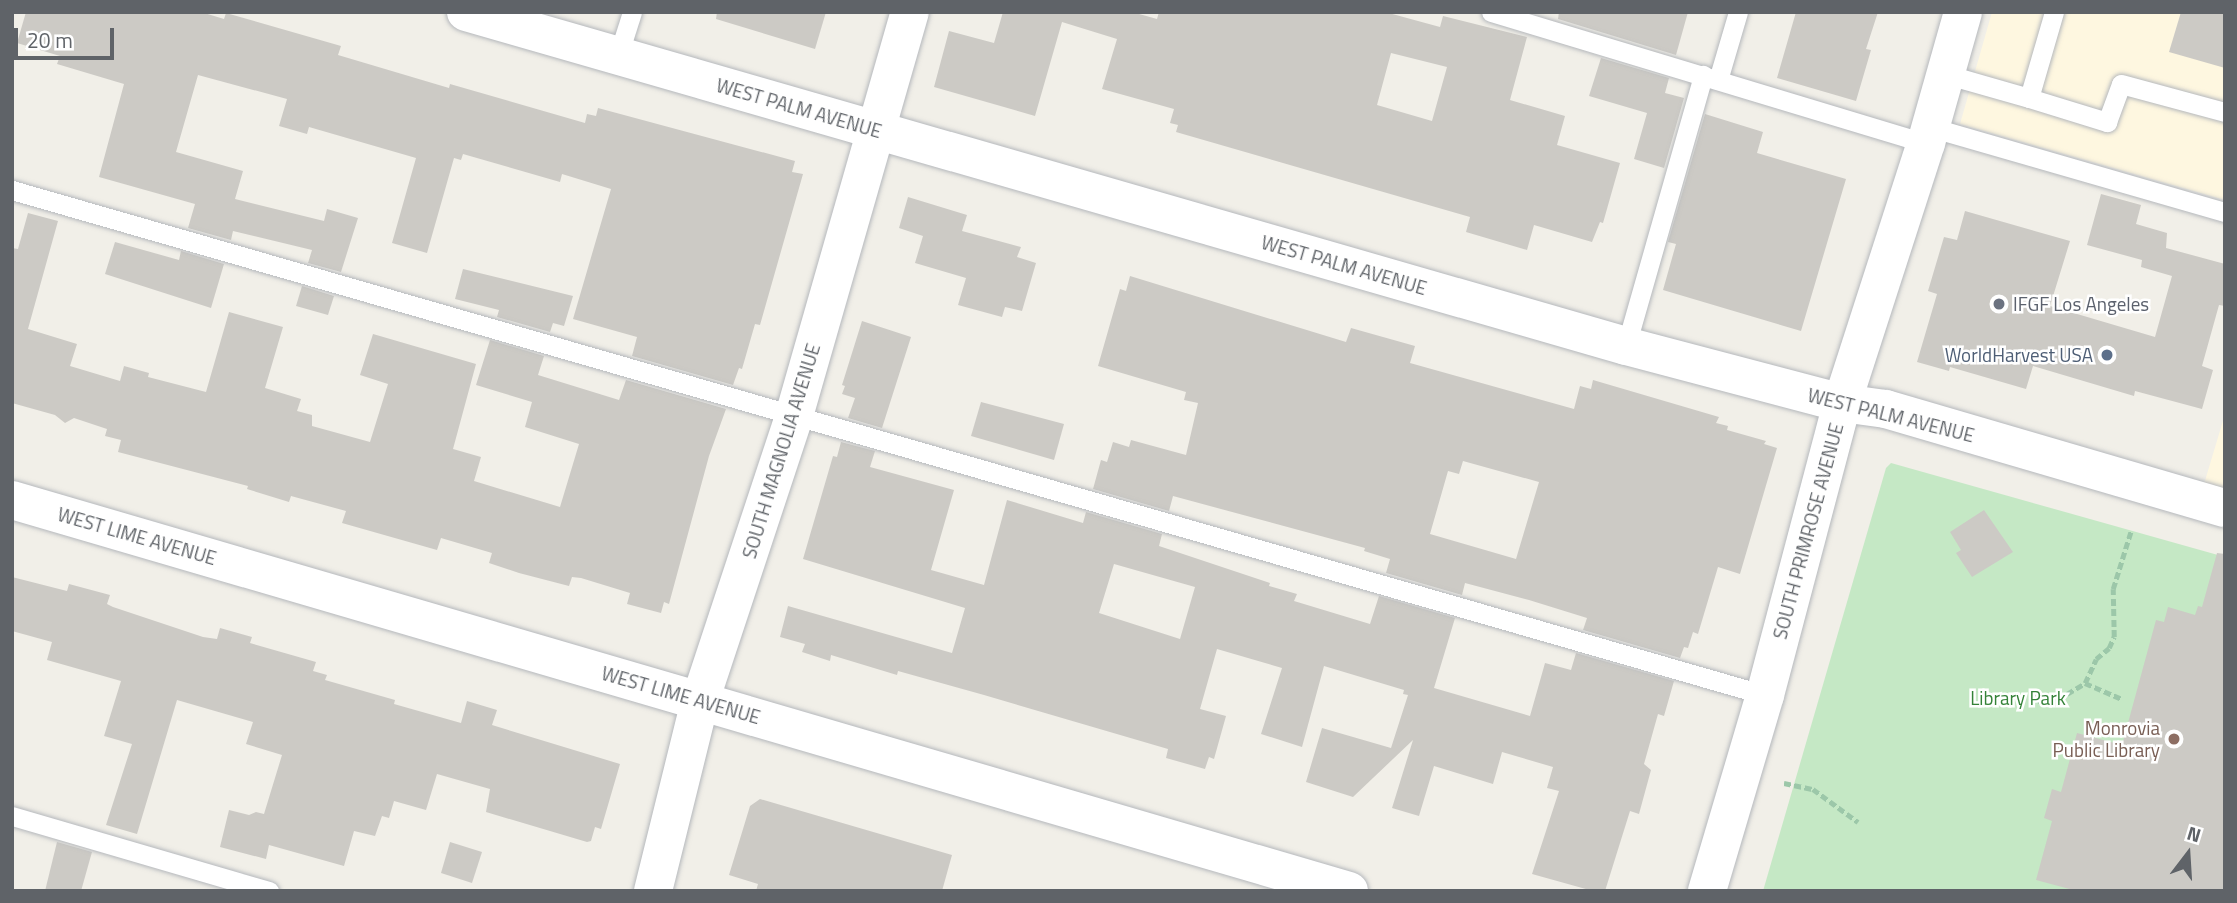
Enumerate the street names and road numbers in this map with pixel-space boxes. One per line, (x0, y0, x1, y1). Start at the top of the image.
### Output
street label: WEST PALM AVENUE (714, 73, 884, 143)
street label: WEST PALM AVENUE (1259, 230, 1429, 300)
street label: SOUTH MAGNOLIA AVENUE (737, 341, 825, 561)
street label: WEST PALM AVENUE (1805, 383, 1977, 447)
street label: SOUTH PRIMROSE AVENUE (1768, 420, 1848, 642)
street label: WEST LIME AVENUE (55, 502, 219, 570)
street label: WEST LIME AVENUE (599, 661, 763, 729)

